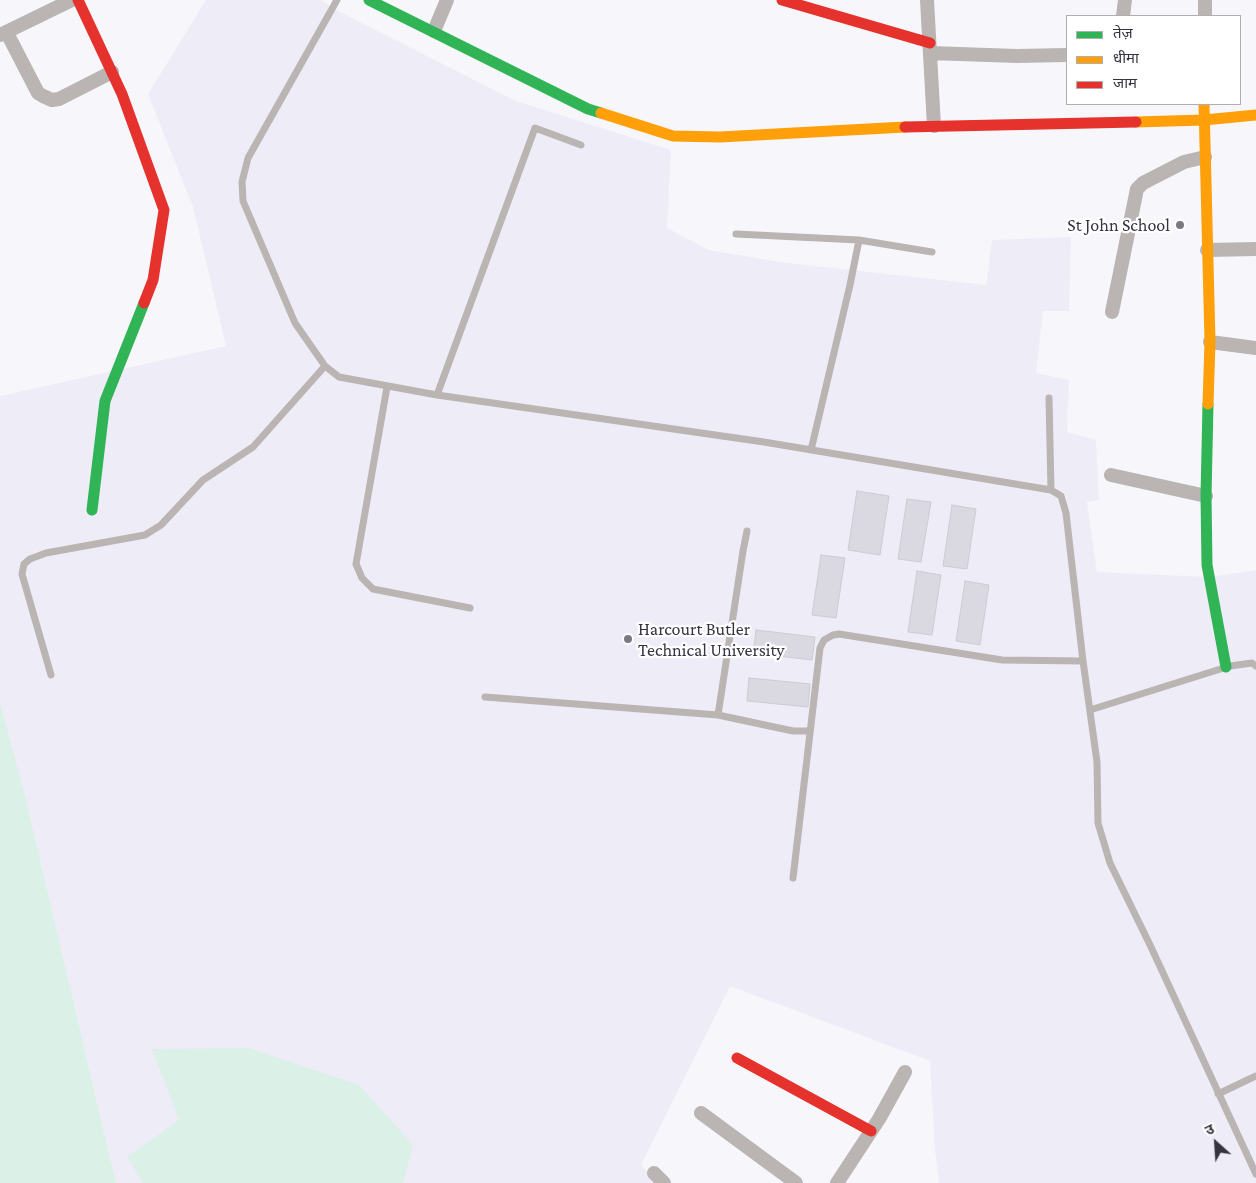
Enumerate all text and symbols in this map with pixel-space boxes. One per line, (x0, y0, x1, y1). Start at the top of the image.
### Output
legend (1066, 15, 1241, 105)
text: तेज़ (1113, 25, 1133, 41)
text: धीमा (1113, 50, 1139, 66)
text: जाम (1113, 75, 1137, 91)
place label: St John School (1067, 214, 1170, 236)
marker: St John School (1174, 219, 1186, 231)
place label: Harcourt Butler Technical University (638, 618, 785, 660)
marker: Harcourt Butler Technical University (622, 633, 634, 645)
north arrow (1191, 1118, 1241, 1168)
text: उ (1202, 1121, 1217, 1139)

